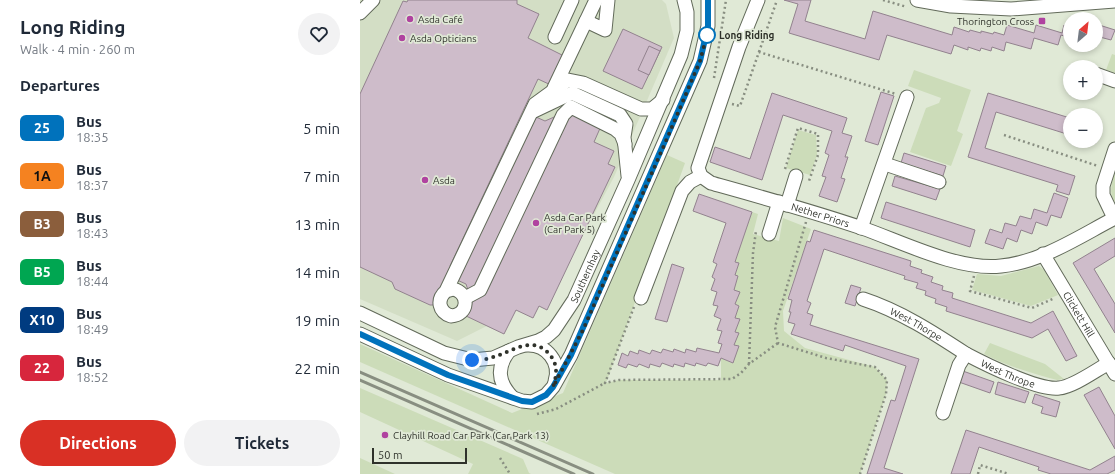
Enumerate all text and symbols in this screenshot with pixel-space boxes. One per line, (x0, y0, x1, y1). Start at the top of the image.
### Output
north arrow (1063, 12, 1103, 52)
map controls (1063, 12, 1103, 148)
button: heart (298, 13, 340, 55)
marker: Asda Café (405, 14, 415, 24)
place label: Asda Café (418, 14, 463, 25)
text: Long Riding (20, 16, 125, 38)
place label: Thorington Cross (957, 16, 1034, 27)
marker: Thorington Cross (1037, 16, 1047, 26)
marker: Long Riding (698, 26, 716, 44)
place label: Long Riding (719, 30, 775, 41)
marker: Asda Opticians (397, 33, 407, 43)
place label: Asda Opticians (410, 33, 477, 44)
text: Walk · 4 min · 260 m (20, 42, 135, 56)
button: + (1063, 60, 1103, 100)
text: Departures (20, 77, 100, 94)
button: − (1063, 108, 1103, 148)
text: Bus (76, 113, 102, 130)
text: 25 (34, 120, 50, 136)
text: 5 min (303, 120, 340, 137)
text: 18:35 (76, 130, 109, 144)
text: Bus (76, 161, 102, 178)
text: 1A (33, 168, 51, 184)
text: 7 min (303, 168, 340, 185)
marker: Asda (420, 175, 430, 185)
place label: Asda (433, 175, 455, 186)
text: 18:37 (76, 178, 109, 192)
street label: Nether Priors (790, 201, 851, 229)
text: Bus (76, 209, 102, 226)
place label: Asda Car Park (Car Park 5) (544, 212, 605, 235)
text: B3 (33, 216, 51, 232)
text: 13 min (294, 216, 340, 233)
marker: Asda Car Park (Car Park 5) (531, 218, 541, 228)
text: 18:43 (76, 226, 109, 240)
street label: Southernhay (568, 248, 602, 304)
text: Bus (76, 257, 102, 274)
text: B5 (33, 264, 51, 280)
text: 14 min (294, 264, 340, 281)
text: 18:44 (76, 274, 109, 288)
street label: Clickett Hill (1061, 289, 1097, 339)
text: Bus (76, 305, 102, 322)
street label: West Thorpe (889, 305, 944, 343)
text: X10 (29, 312, 55, 328)
text: 19 min (294, 312, 340, 329)
text: 18:49 (76, 322, 109, 336)
your location (462, 350, 482, 370)
text: Bus (76, 353, 102, 370)
street label: West Thrope (979, 357, 1037, 389)
text: 22 (34, 360, 50, 376)
text: 22 min (294, 360, 340, 377)
text: 18:52 (76, 370, 109, 384)
button: Directions (20, 420, 176, 466)
button: Tickets (184, 420, 340, 466)
marker: Clayhill Road Car Park (Car Park 13) (380, 430, 390, 440)
place label: Clayhill Road Car Park (Car Park 13) (393, 430, 549, 441)
scale bar (372, 446, 467, 465)
text: 50 m (378, 449, 402, 461)

